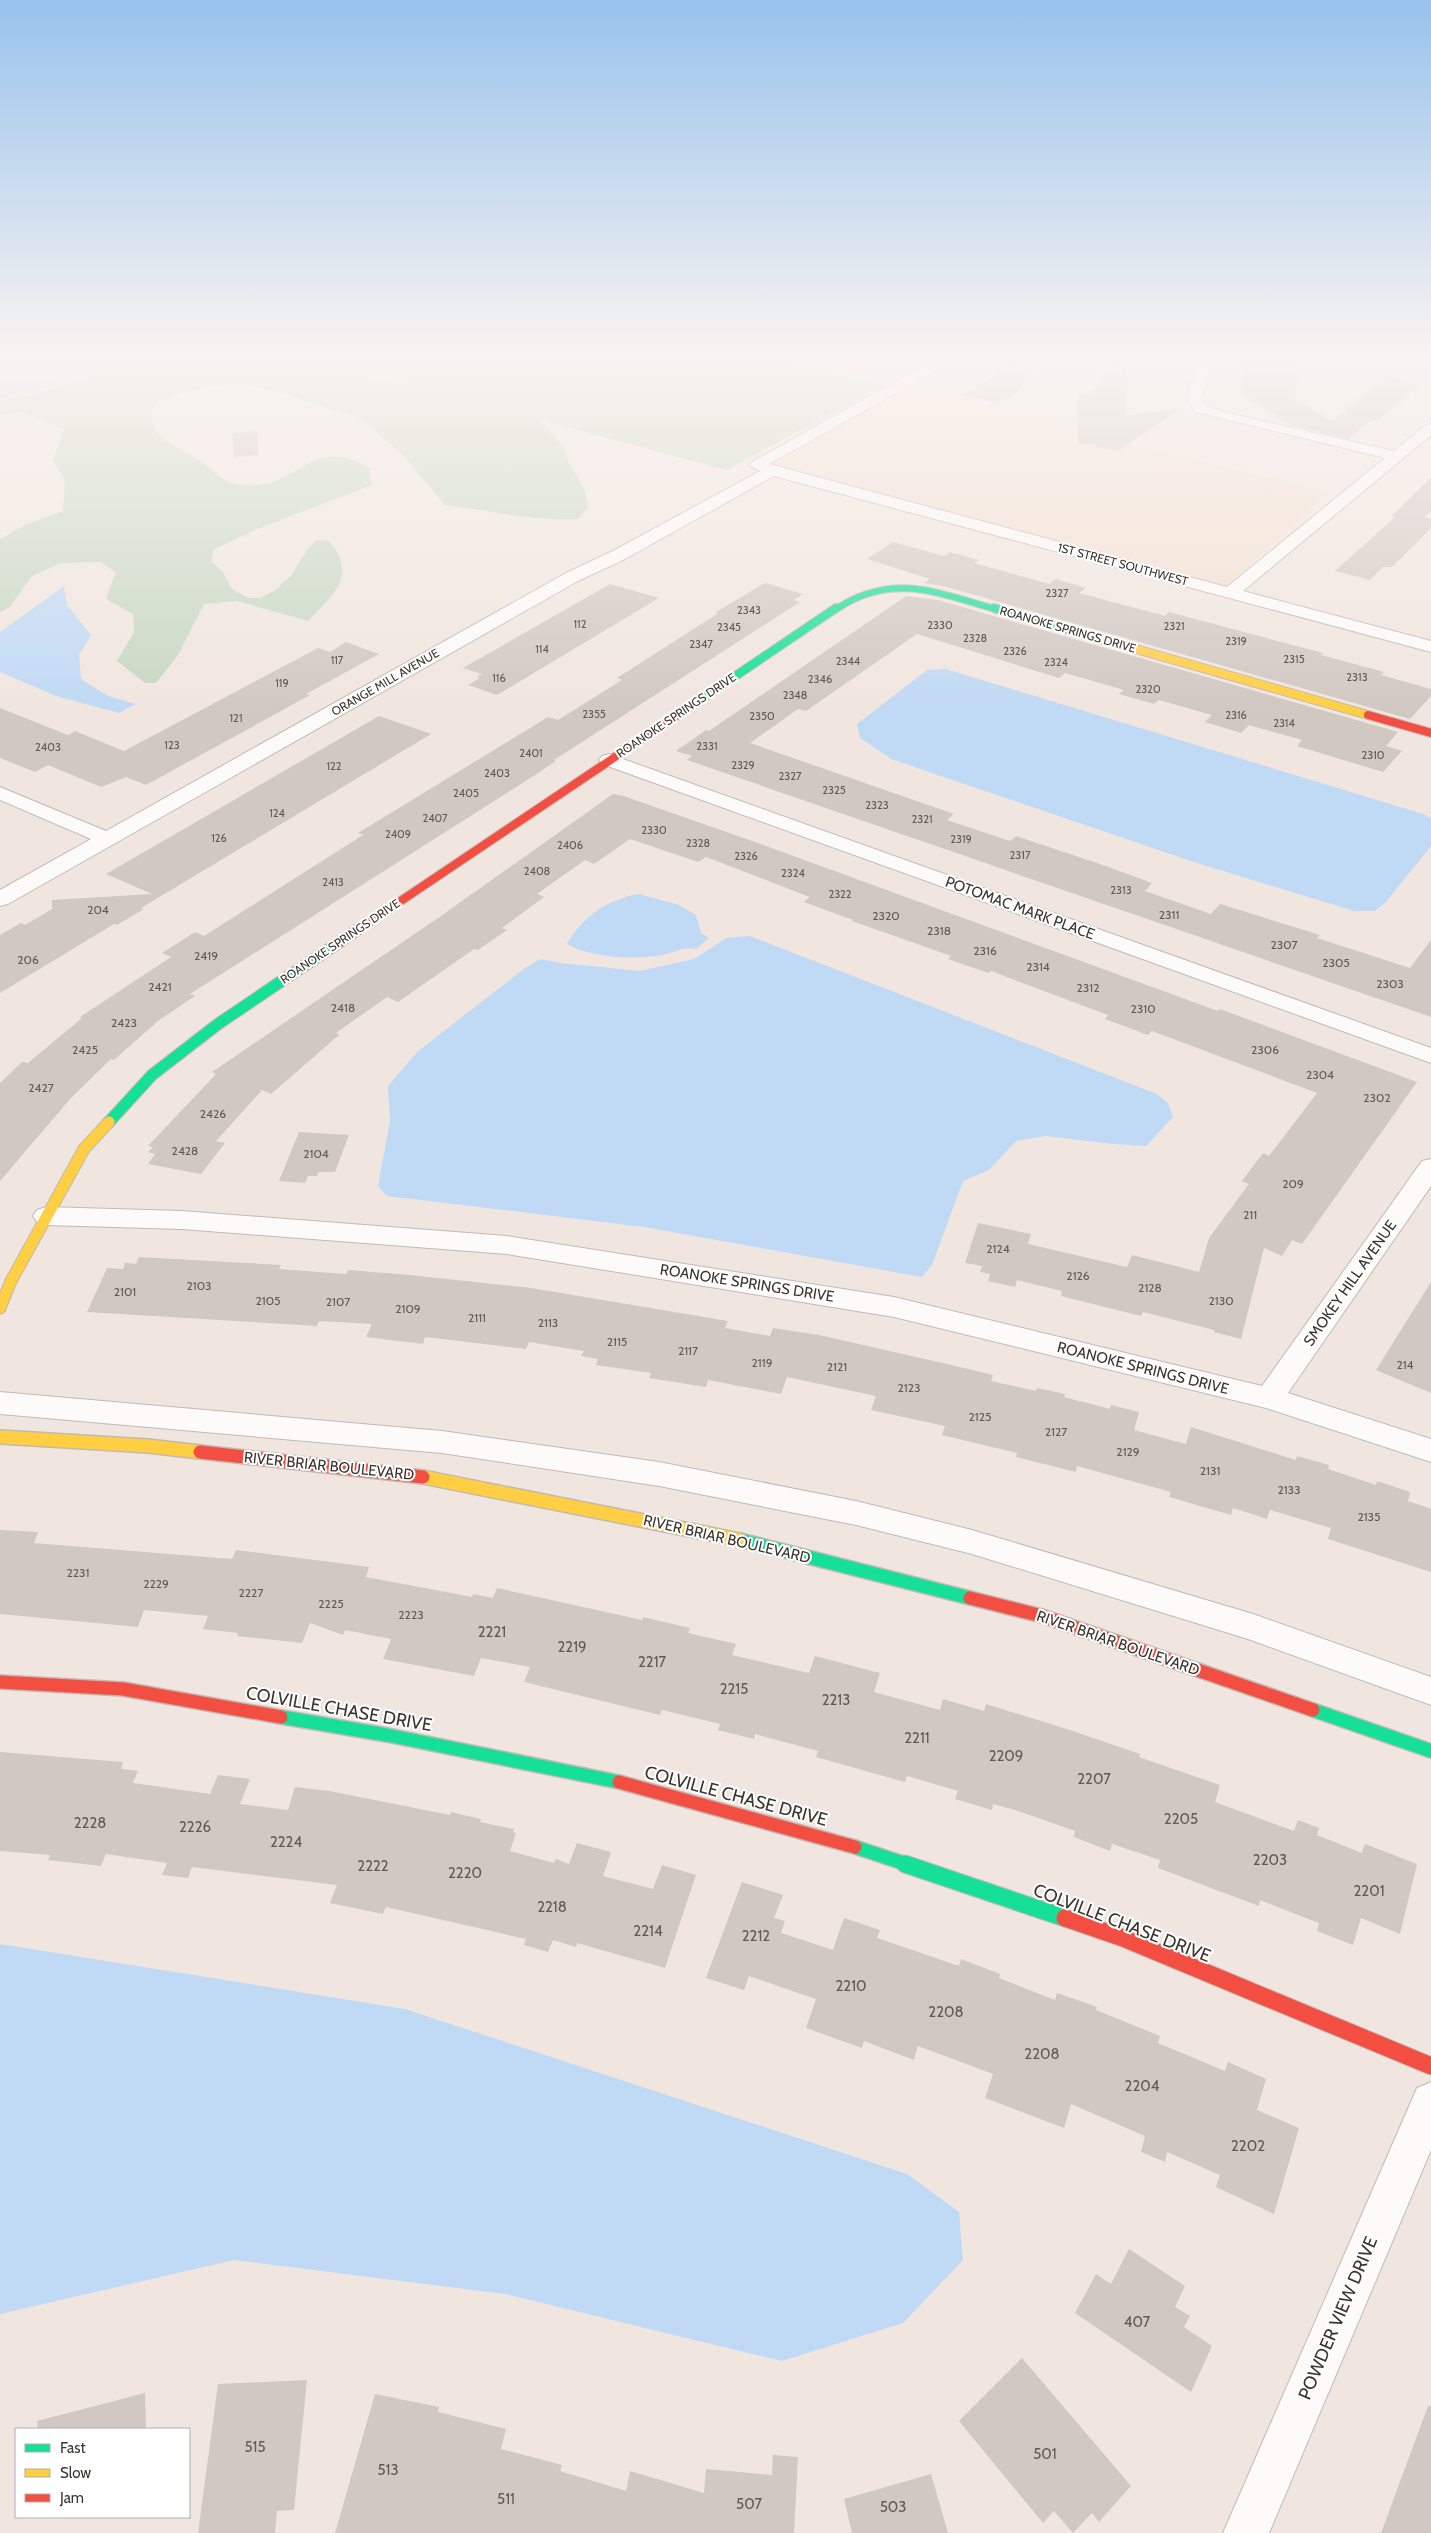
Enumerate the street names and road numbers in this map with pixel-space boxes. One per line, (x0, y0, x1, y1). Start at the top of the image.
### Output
street label: 1ST STREET SOUTHWEST (1056, 539, 1190, 589)
street label: ROANOKE SPRINGS DRIVE (998, 602, 1138, 656)
street label: ORANGE MILL AVENUE (329, 645, 442, 719)
street label: ROANOKE SPRINGS DRIVE (613, 669, 739, 761)
street label: POTOMAC MARK PLACE (943, 873, 1097, 943)
street label: ROANOKE SPRINGS DRIVE (277, 895, 403, 987)
street label: SMOKEY HILL AVENUE (1300, 1217, 1400, 1349)
street label: ROANOKE SPRINGS DRIVE (659, 1260, 835, 1306)
street label: ROANOKE SPRINGS DRIVE (1055, 1338, 1231, 1398)
street label: RIVER BRIAR BOULEVARD (243, 1448, 415, 1484)
street label: RIVER BRIAR BOULEVARD (642, 1511, 812, 1567)
street label: RIVER BRIAR BOULEVARD (1034, 1607, 1202, 1679)
street label: COLVILLE CHASE DRIVE (244, 1682, 434, 1736)
street label: COLVILLE CHASE DRIVE (642, 1761, 830, 1831)
street label: COLVILLE CHASE DRIVE (1030, 1879, 1214, 1967)
street label: POWDER VIEW DRIVE (1294, 2233, 1382, 2403)

